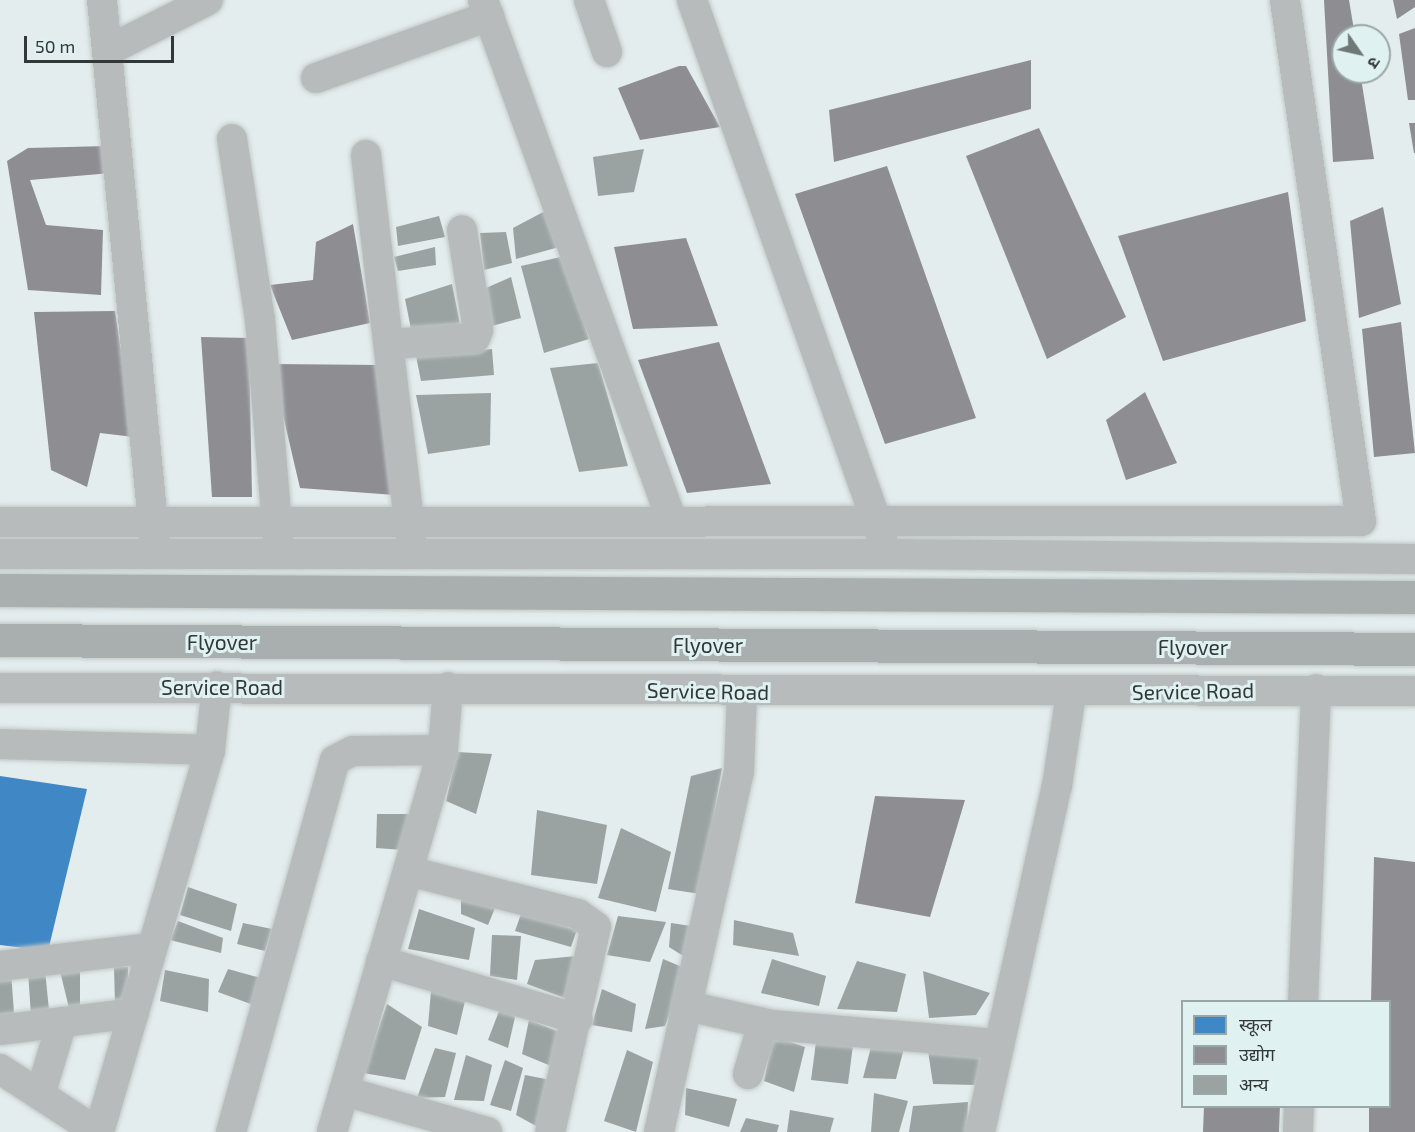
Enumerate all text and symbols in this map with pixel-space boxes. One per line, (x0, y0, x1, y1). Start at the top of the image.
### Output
scale bar (27, 24, 177, 62)
north arrow (1331, 24, 1391, 84)
text: 50 m (35, 35, 75, 57)
text: उ (1364, 54, 1385, 72)
street label: Flyover (187, 629, 257, 655)
street label: Flyover (673, 632, 743, 658)
street label: Flyover (1158, 634, 1228, 660)
street label: Service Road (161, 674, 283, 700)
street label: Service Road (647, 677, 769, 705)
street label: Service Road (1132, 677, 1254, 705)
legend (1181, 1000, 1391, 1108)
text: स्कूल (1239, 1013, 1272, 1035)
text: उद्योग (1239, 1043, 1275, 1065)
text: अन्य (1239, 1073, 1269, 1095)

